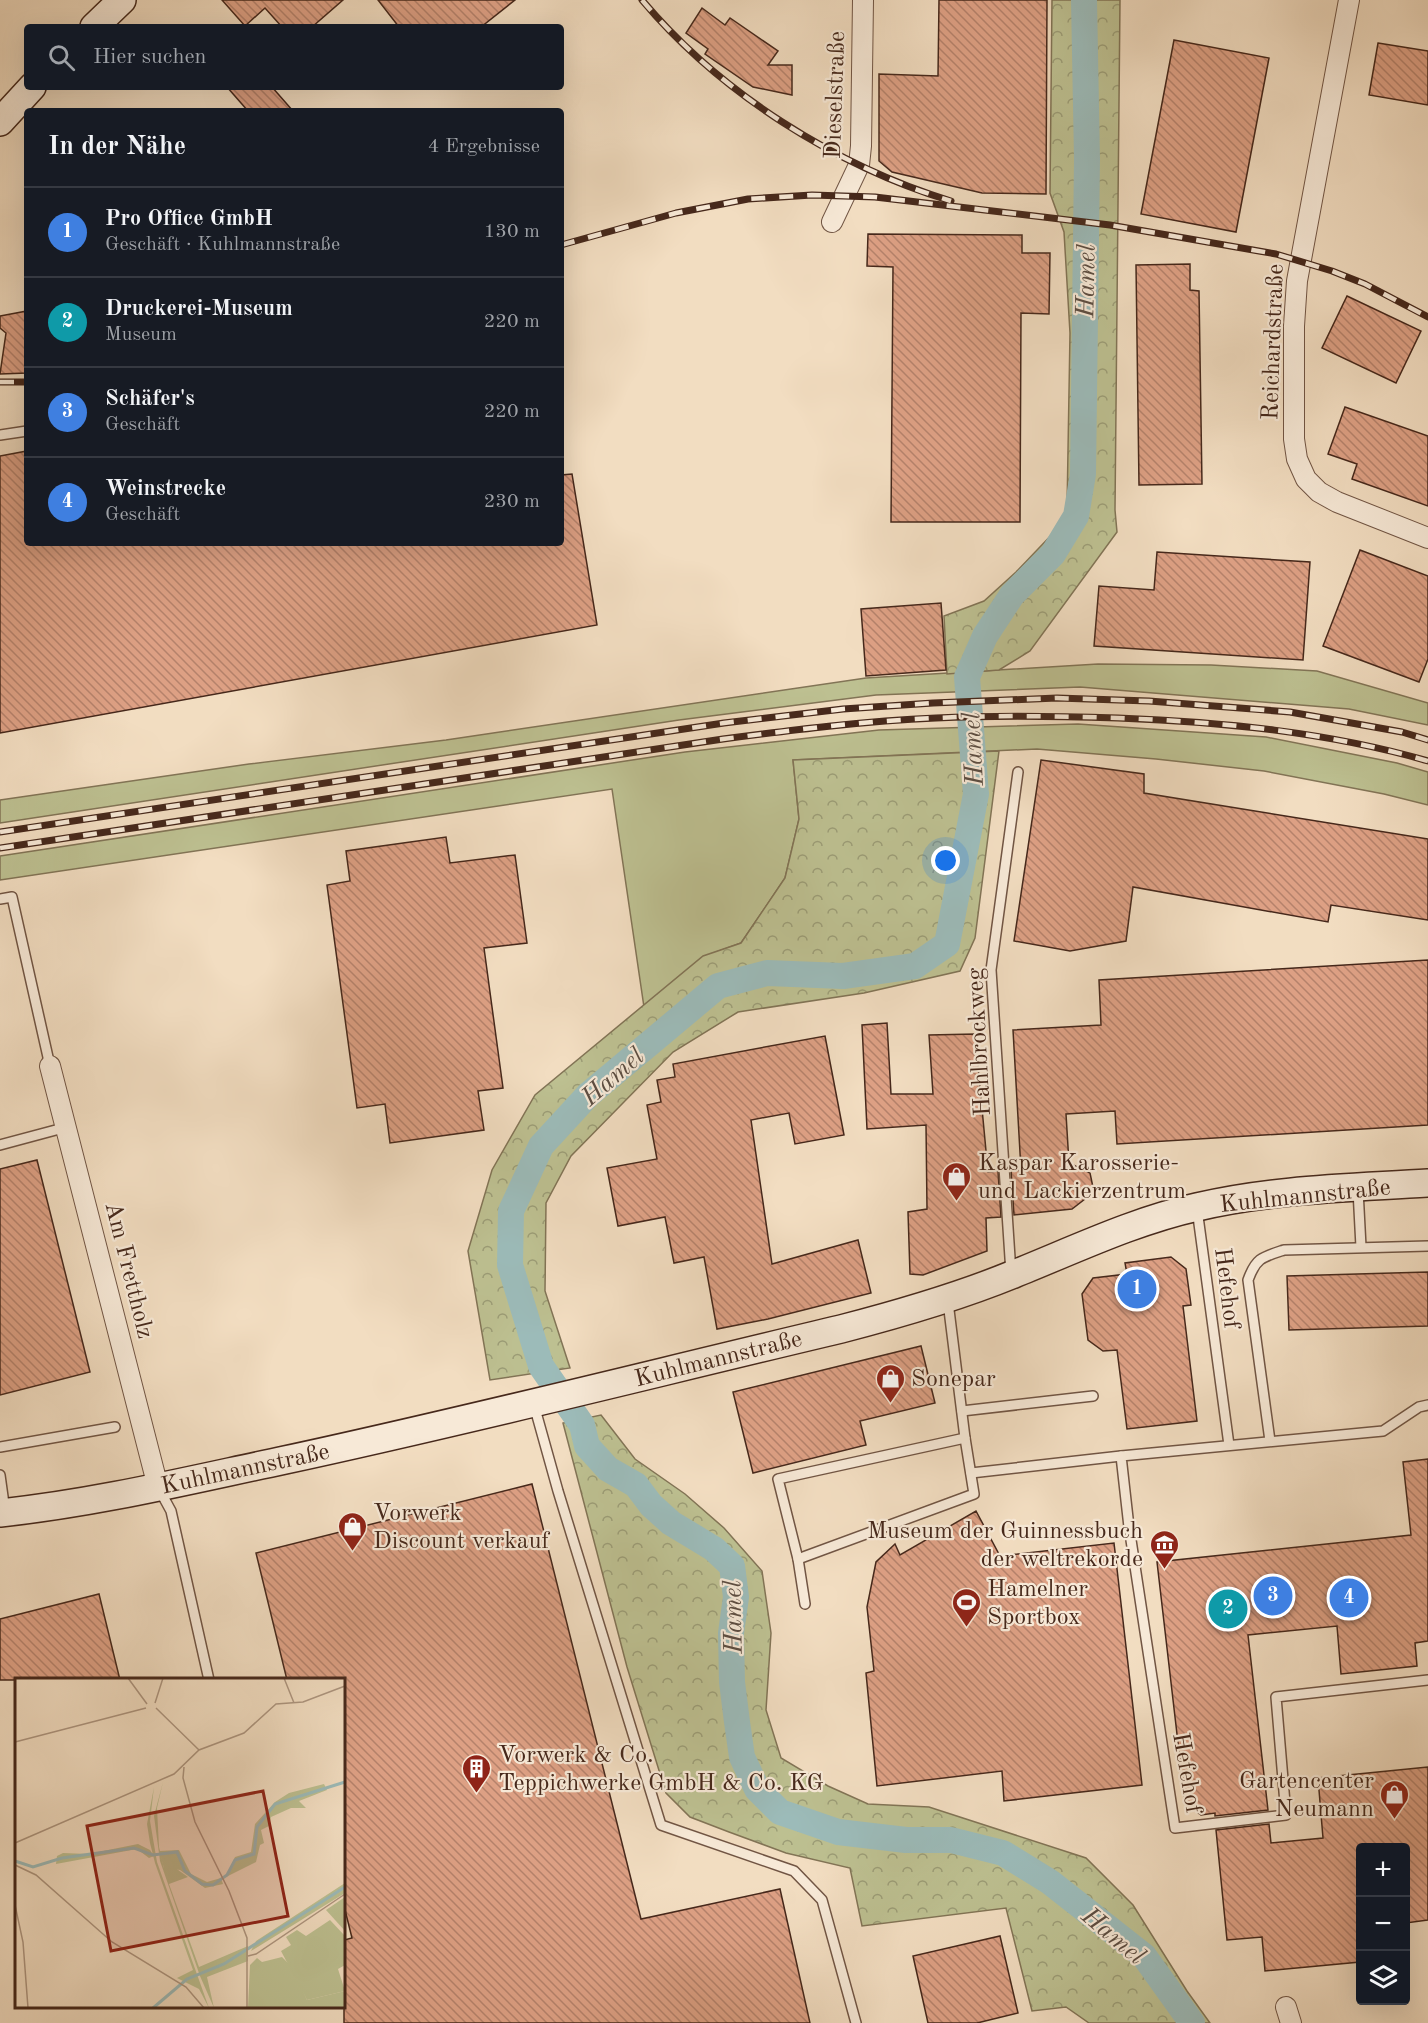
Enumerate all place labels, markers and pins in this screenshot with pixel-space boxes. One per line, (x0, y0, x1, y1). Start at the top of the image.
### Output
place label: Kaspar Karosserie- und Lackierzentrum (978, 1152, 1186, 1204)
shop icon: Kaspar Karosserie- und Lackierzentrum (941, 1160, 973, 1202)
pin: 1 (1118, 1266, 1156, 1312)
shop icon: Sonepar (874, 1362, 906, 1404)
place label: Sonepar (911, 1368, 996, 1392)
place label: Vorwerk Discount verkauf (373, 1502, 550, 1554)
shop icon: Vorwerk Discount verkauf (336, 1510, 368, 1552)
place label: Museum der Guinnessbuch der weltrekorde (867, 1520, 1143, 1572)
museum icon: Museum der Guinnessbuch der weltrekorde (1148, 1528, 1180, 1570)
pin: 3 (1254, 1574, 1292, 1618)
pin: 4 (1330, 1576, 1368, 1620)
place label: Hamelner Sportbox (987, 1578, 1088, 1630)
sports icon: Hamelner Sportbox (950, 1586, 982, 1628)
pin: 2 (1208, 1586, 1248, 1632)
place label: Vorwerk & Co. Teppichwerke GmbH & Co. KG (498, 1744, 824, 1796)
building icon: Vorwerk & Co. Teppichwerke GmbH & Co. KG (461, 1752, 493, 1794)
place label: Gartencenter Neumann (1239, 1770, 1374, 1822)
shop icon: Gartencenter Neumann (1379, 1778, 1411, 1820)

